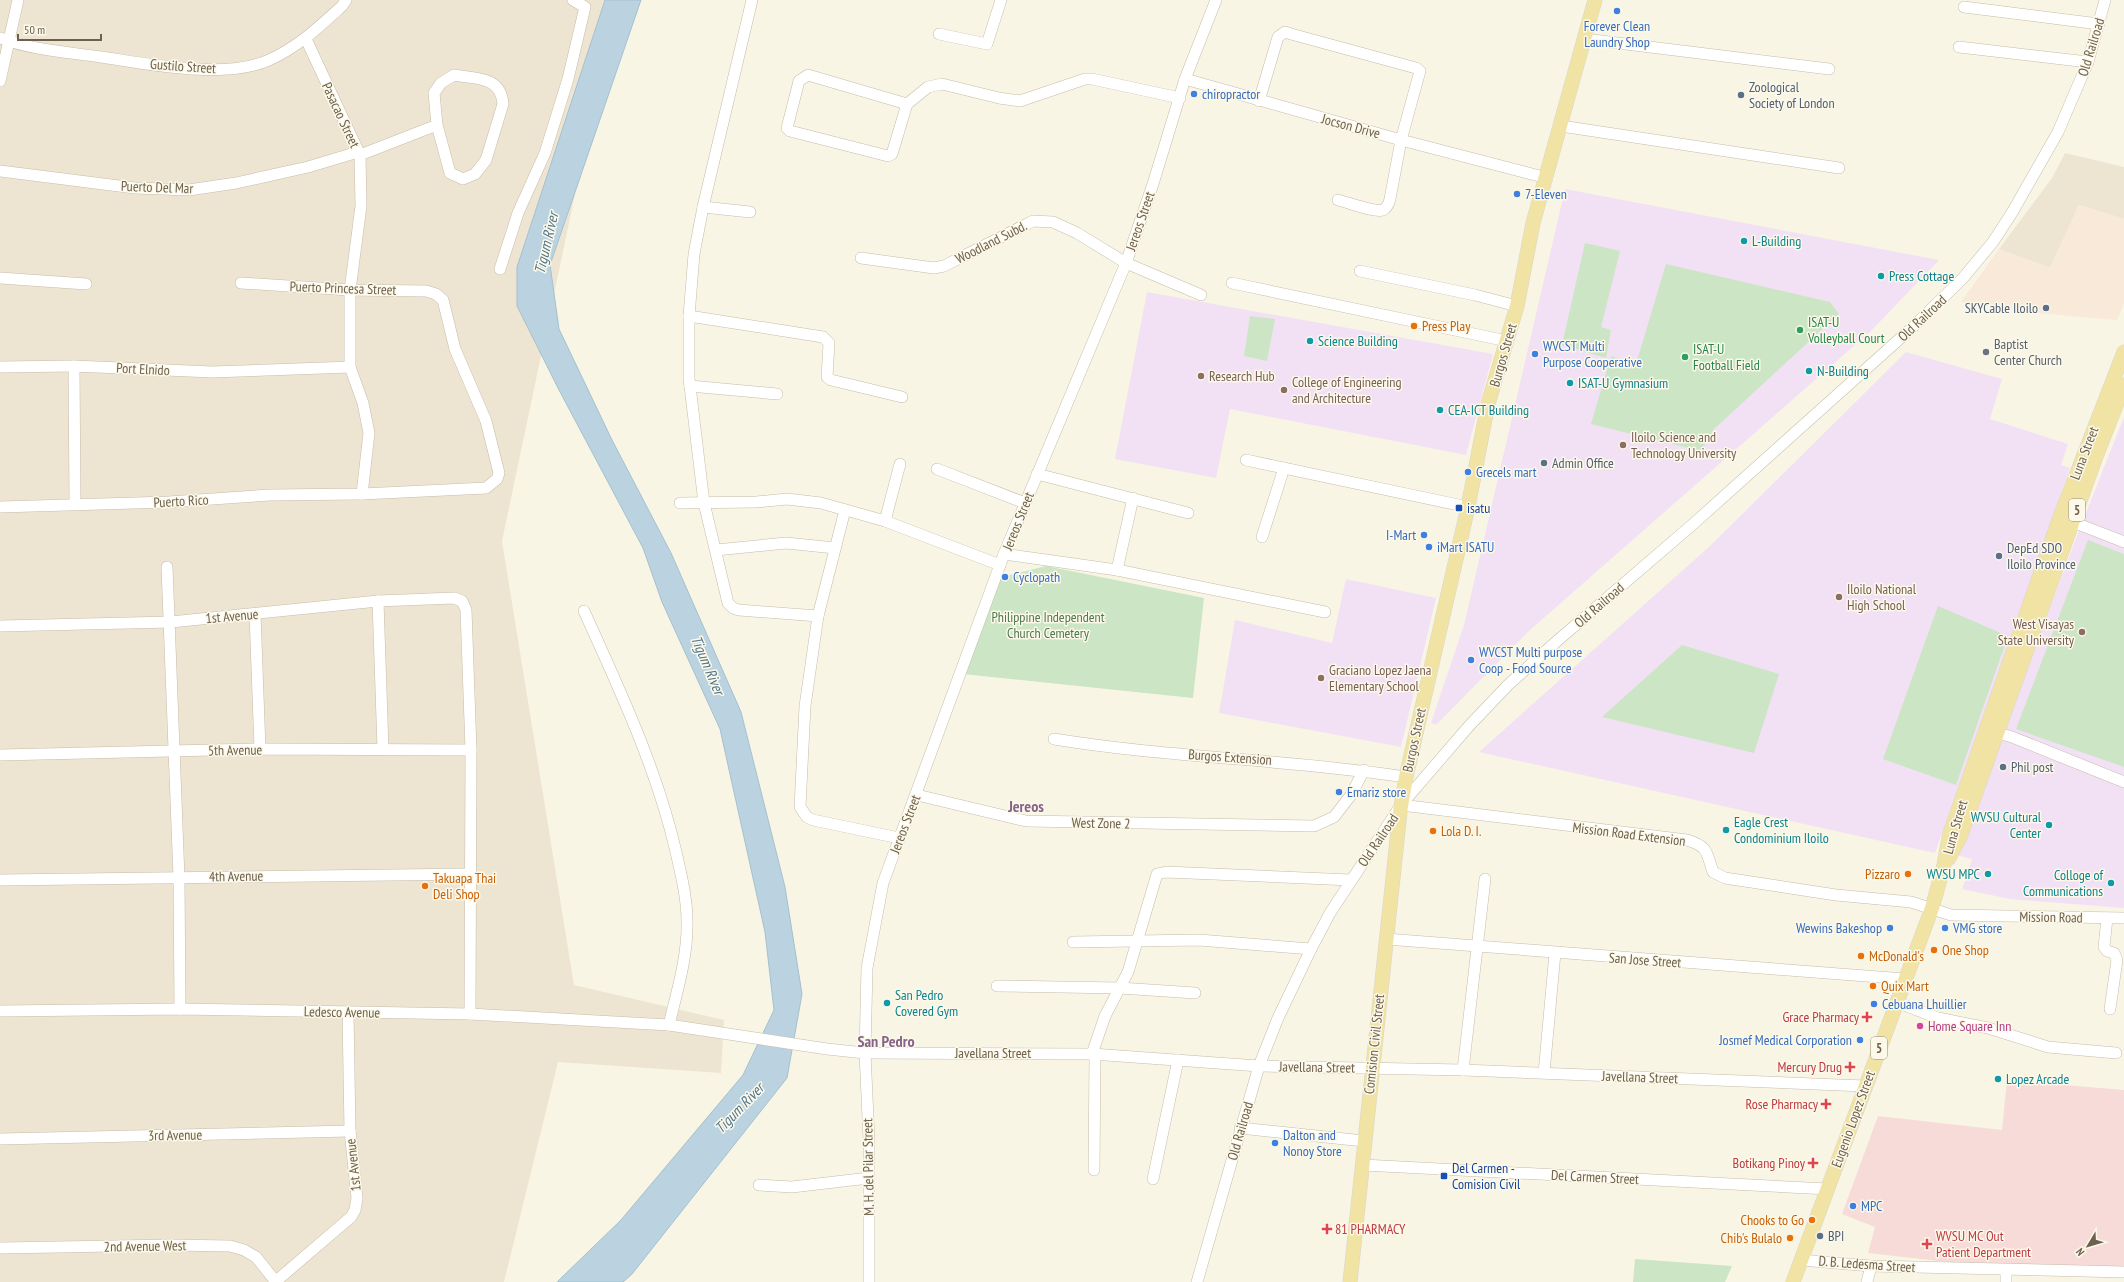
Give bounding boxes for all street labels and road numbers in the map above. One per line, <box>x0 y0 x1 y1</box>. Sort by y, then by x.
street label: Old Railroad <box>2074 16 2108 78</box>
street label: Gustilo Street <box>150 55 217 77</box>
street label: Pasacao Street <box>318 79 364 151</box>
street label: Jocson Drive <box>1319 109 1382 142</box>
street label: Puerto Del Mar <box>120 177 194 197</box>
street label: Jereos Street <box>1121 189 1159 254</box>
street label: Woodland Subd. <box>952 216 1030 268</box>
street label: Puerto Princesa Street <box>289 277 397 299</box>
street label: Old Railroad <box>1894 291 1950 345</box>
street label: Burgos Street <box>1485 321 1521 389</box>
street label: Port Elnido <box>116 359 170 379</box>
street label: Luna Street <box>2066 424 2102 482</box>
street label: Jereos Street <box>998 489 1038 554</box>
street label: Puerto Rico <box>153 491 209 511</box>
road number: 5 <box>2069 499 2085 521</box>
street label: Old Railroad <box>1570 578 1628 632</box>
street label: 1st Avenue <box>205 605 259 627</box>
street label: Burgos Street <box>1398 706 1430 774</box>
street label: 5th Avenue <box>208 741 263 759</box>
street label: Burgos Extension <box>1188 745 1272 769</box>
street label: Jereos Street <box>885 792 924 857</box>
street label: Luna Street <box>1939 798 1971 856</box>
street label: Old Railroad <box>1354 810 1402 870</box>
street label: West Zone 2 <box>1071 813 1131 833</box>
street label: Mission Road Extension <box>1571 818 1687 850</box>
street label: 4th Avenue <box>209 867 264 885</box>
street label: Mission Road <box>2019 907 2083 927</box>
street label: San Jose Street <box>1608 948 1682 972</box>
street label: Comision Civil Street <box>1360 993 1388 1095</box>
street label: Ledesco Avenue <box>304 1002 381 1022</box>
road number: 5 <box>1871 1037 1887 1059</box>
street label: Javellana Street <box>954 1044 1031 1062</box>
street label: Javellana Street <box>1278 1057 1355 1077</box>
street label: Javellana Street <box>1601 1067 1678 1087</box>
street label: Eugenio Lopez Street <box>1827 1068 1879 1170</box>
street label: Old Railroad <box>1223 1100 1257 1162</box>
street label: M. H. del Pilar Street <box>858 1118 878 1216</box>
street label: 3rd Avenue <box>148 1126 202 1144</box>
street label: 1st Avenue <box>341 1138 365 1192</box>
street label: Del Carmen Street <box>1551 1166 1640 1188</box>
street label: 2nd Avenue West <box>104 1236 187 1256</box>
street label: D. B. Ledesma Street <box>1818 1252 1916 1276</box>

